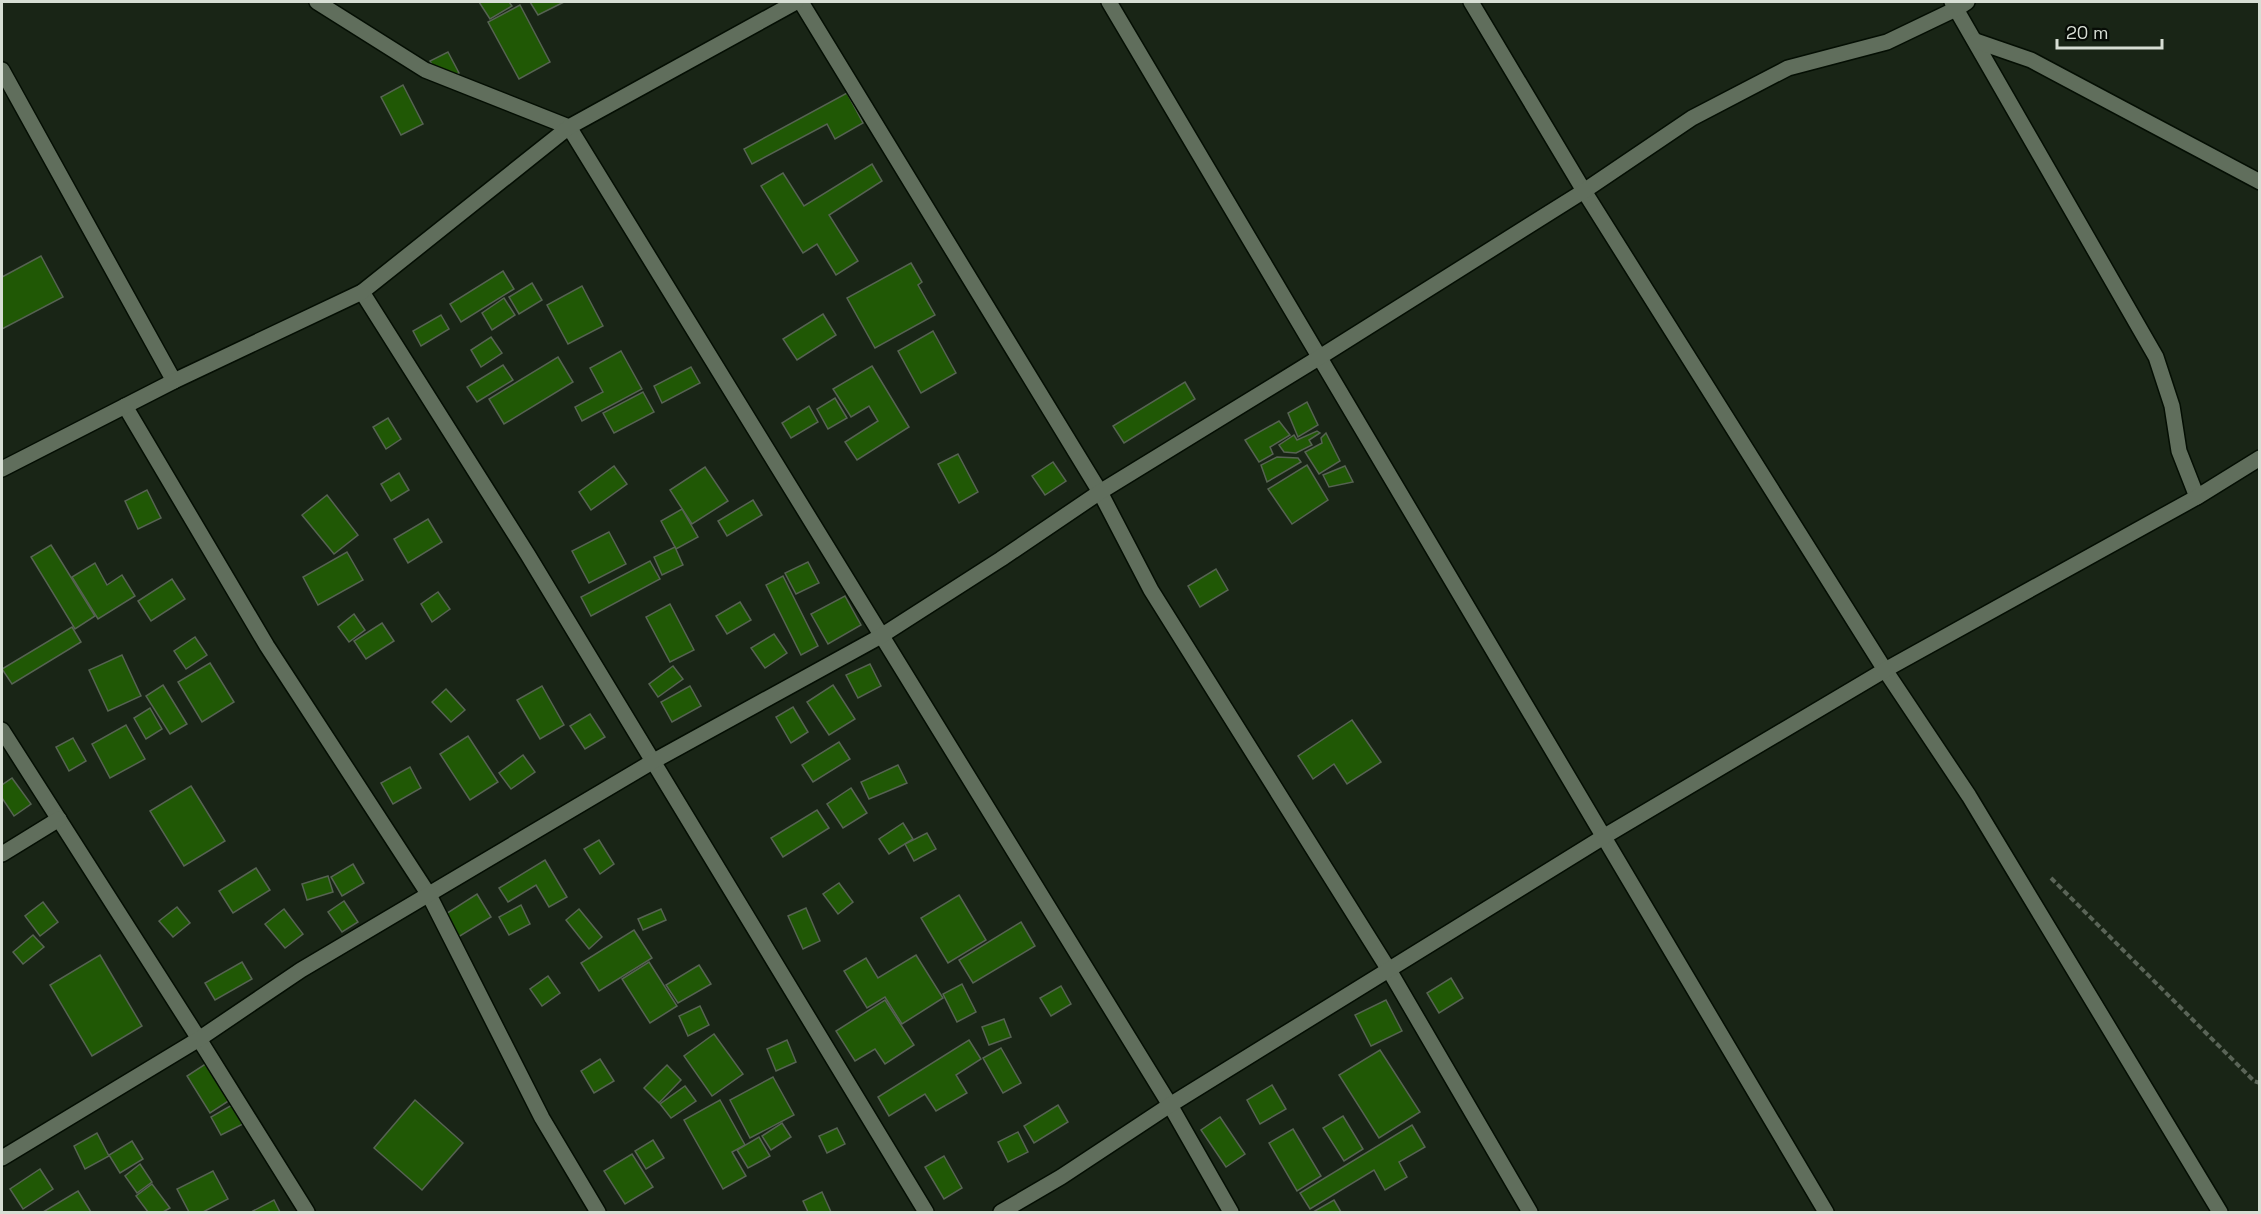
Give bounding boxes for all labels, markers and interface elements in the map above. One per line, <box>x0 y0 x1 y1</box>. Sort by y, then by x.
scale bar <box>2057 12 2162 50</box>
text: 20 m <box>2066 21 2109 44</box>

